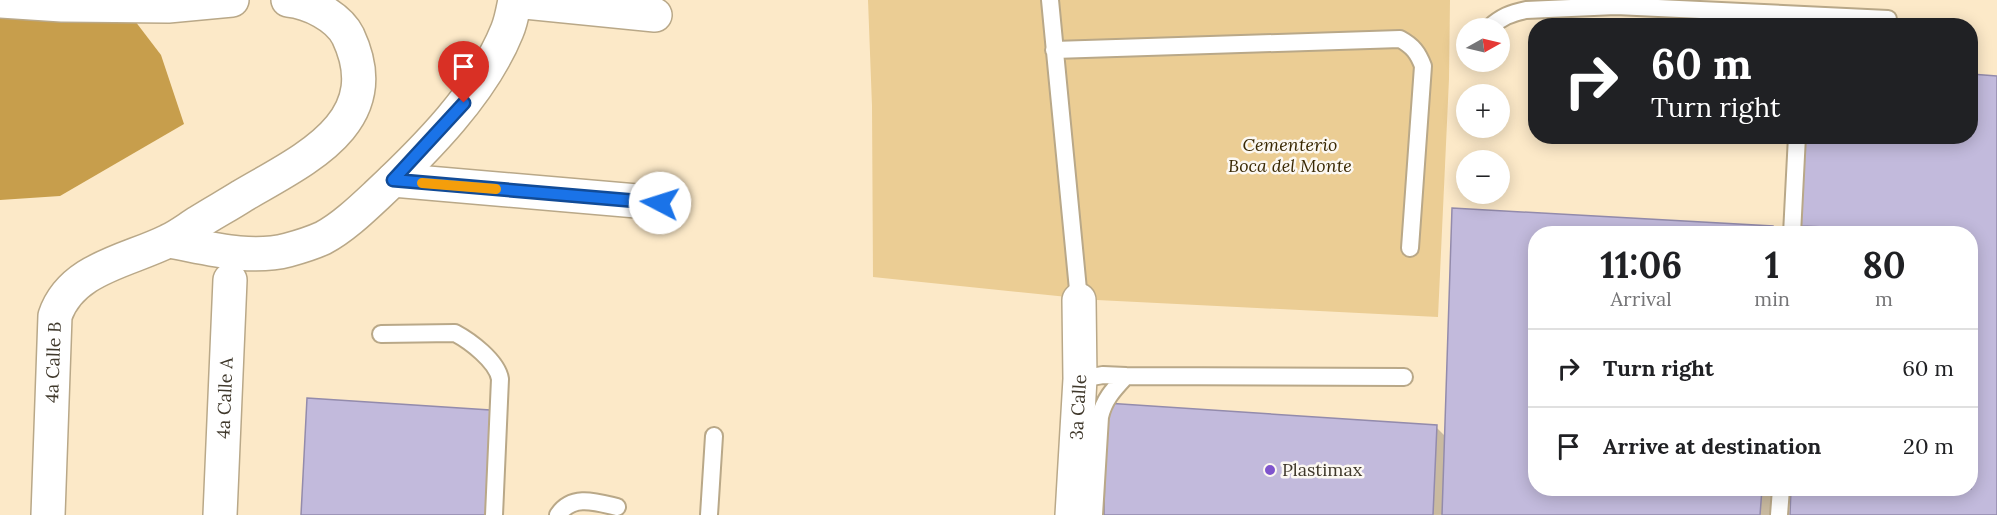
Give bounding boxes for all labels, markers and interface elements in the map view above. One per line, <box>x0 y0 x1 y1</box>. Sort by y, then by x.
north arrow <box>1456 18 1510 72</box>
map controls <box>1456 18 1510 204</box>
text: 60 m <box>1651 37 1752 91</box>
pin <box>438 41 489 103</box>
icon: right <box>1552 42 1630 120</box>
icon: arrive <box>447 50 480 83</box>
button: + <box>1456 84 1510 138</box>
text: Turn right <box>1651 90 1780 124</box>
park label: Cementerio Boca del Monte <box>1228 133 1352 177</box>
button: − <box>1456 150 1510 204</box>
position arrow <box>628 171 692 235</box>
text: 11:06 <box>1600 242 1682 288</box>
text: 1 <box>1765 242 1779 288</box>
text: 80 <box>1862 242 1906 288</box>
text: Arrival <box>1611 286 1672 311</box>
text: min <box>1754 286 1790 311</box>
text: m <box>1875 286 1893 311</box>
street label: 4a Calle B <box>40 321 66 403</box>
icon: right <box>1552 352 1585 385</box>
text: Turn right <box>1603 354 1714 382</box>
text: 60 m <box>1902 354 1954 382</box>
street label: 4a Calle A <box>211 356 238 439</box>
street label: 3a Calle <box>1064 374 1091 441</box>
icon: arrive <box>1552 430 1585 463</box>
text: Arrive at destination <box>1603 432 1821 460</box>
text: 20 m <box>1903 432 1954 460</box>
place label: Plastimax <box>1282 458 1363 481</box>
marker: Plastimax <box>1263 463 1277 477</box>

